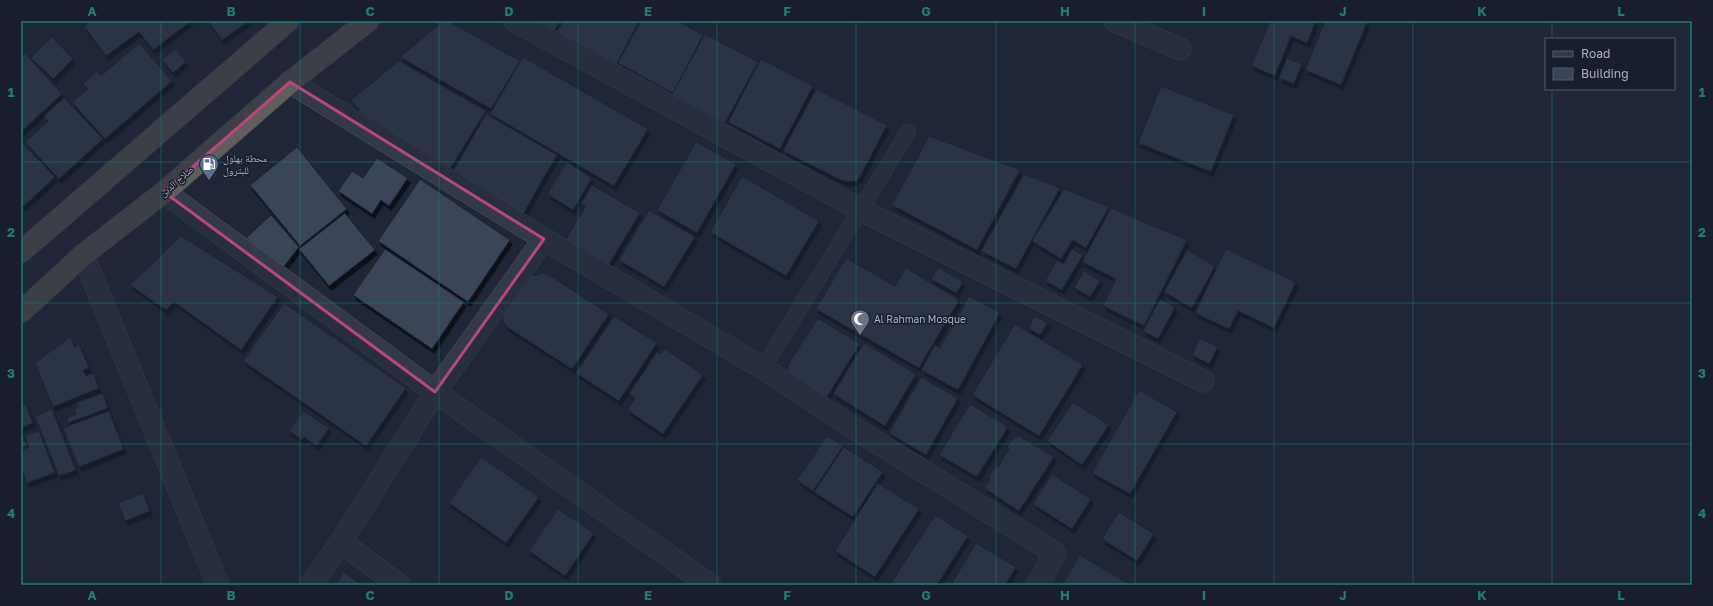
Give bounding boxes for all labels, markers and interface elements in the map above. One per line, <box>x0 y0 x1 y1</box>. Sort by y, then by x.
text: A <box>87 3 97 19</box>
text: B <box>226 3 236 19</box>
text: C <box>365 3 375 19</box>
text: D <box>504 3 514 19</box>
text: E <box>644 3 652 19</box>
text: F <box>783 3 791 19</box>
text: G <box>921 3 931 19</box>
text: H <box>1060 3 1070 19</box>
text: I <box>1202 3 1206 19</box>
text: J <box>1339 3 1347 19</box>
text: K <box>1477 3 1487 19</box>
text: L <box>1617 3 1625 19</box>
legend <box>1545 38 1675 90</box>
text: Road <box>1581 46 1610 61</box>
text: Building <box>1581 66 1629 81</box>
text: 1 <box>8 84 15 100</box>
text: 1 <box>1699 84 1706 100</box>
place label: محطة بهلول للبترول <box>223 152 268 177</box>
fuel station icon: محطة بهلول للبترول <box>198 153 220 181</box>
street label: صلاح الدين <box>156 163 196 200</box>
text: 2 <box>7 224 15 240</box>
text: 2 <box>1698 224 1706 240</box>
mosque icon: Al Rahman Mosque <box>849 308 871 336</box>
place label: Al Rahman Mosque <box>874 313 966 325</box>
text: 3 <box>7 365 15 381</box>
text: 3 <box>1698 365 1706 381</box>
text: 4 <box>7 505 15 521</box>
text: 4 <box>1698 505 1706 521</box>
text: A <box>87 587 97 603</box>
text: B <box>226 587 236 603</box>
text: C <box>365 587 375 603</box>
text: D <box>504 587 514 603</box>
text: E <box>644 587 652 603</box>
text: F <box>783 587 791 603</box>
text: G <box>921 587 931 603</box>
text: H <box>1060 587 1070 603</box>
text: I <box>1202 587 1206 603</box>
text: J <box>1339 587 1347 603</box>
text: K <box>1477 587 1487 603</box>
text: L <box>1617 587 1625 603</box>

